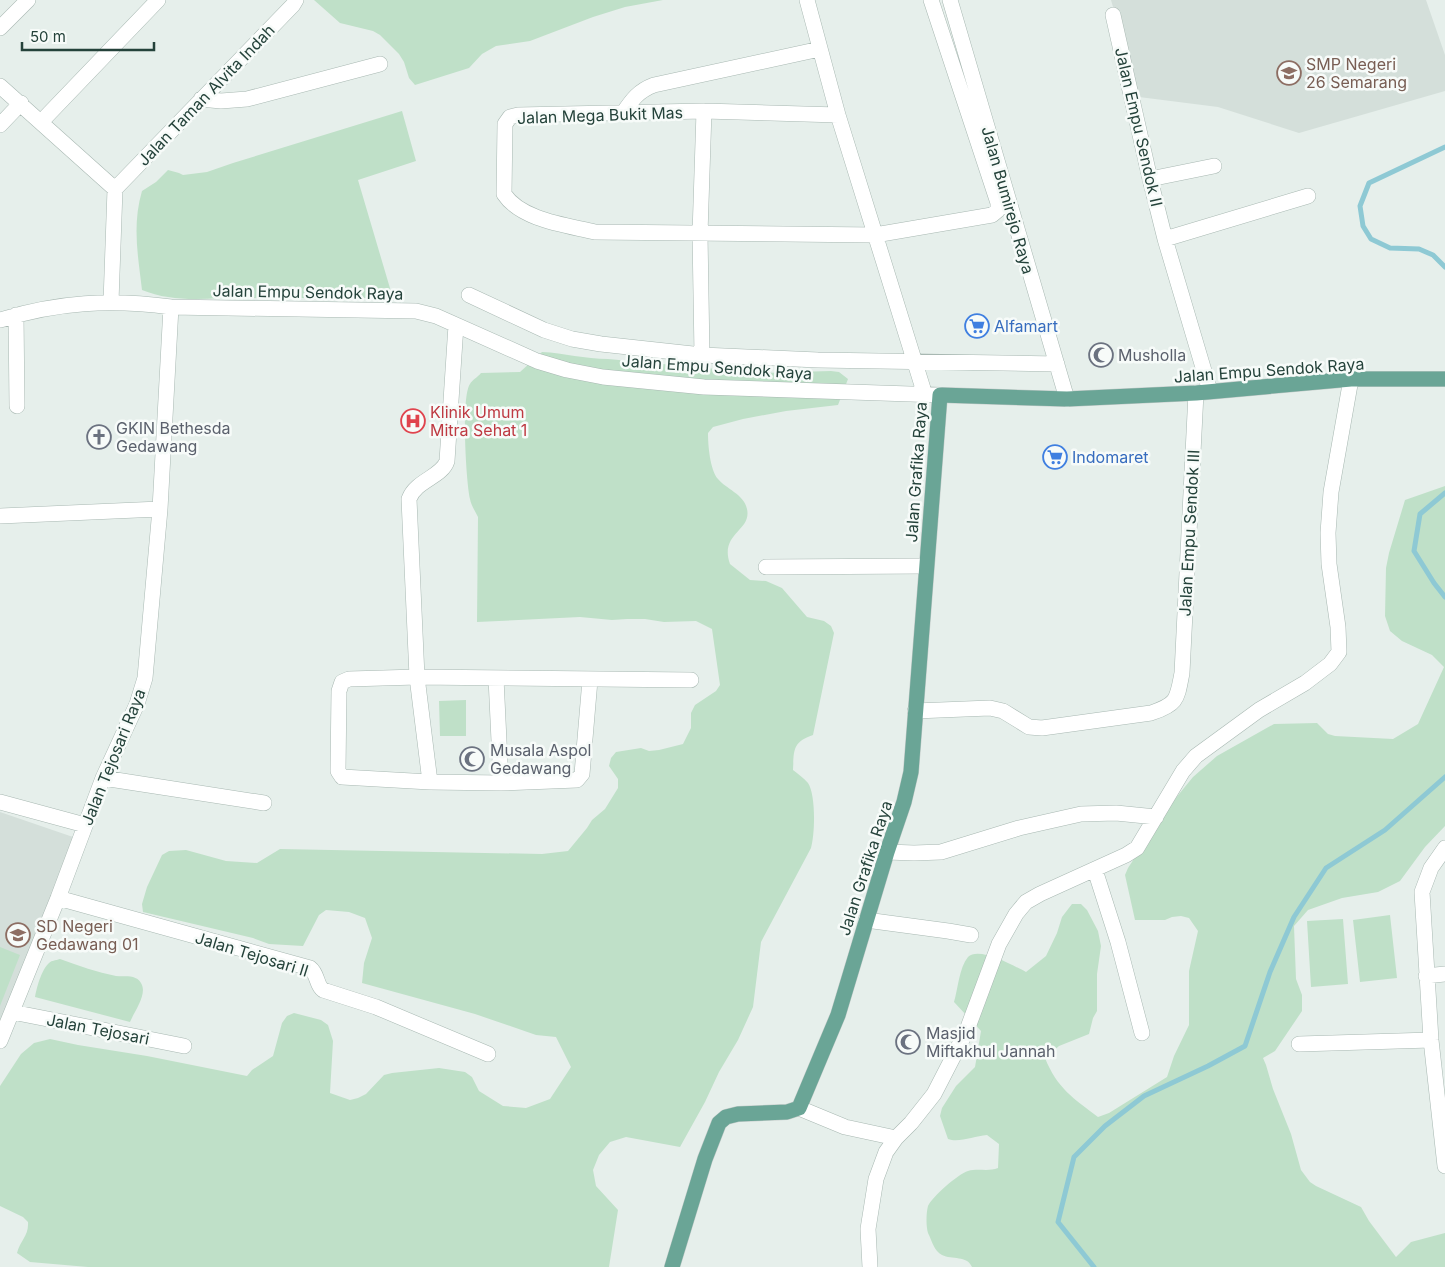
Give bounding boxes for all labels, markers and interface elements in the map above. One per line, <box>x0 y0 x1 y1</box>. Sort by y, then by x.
scale bar <box>22 20 155 52</box>
street label: Jalan Taman Alvita Indah <box>133 20 279 170</box>
text: 50 m <box>30 27 66 46</box>
street label: Jalan Empu Sendok II <box>1111 46 1167 208</box>
place label: SMP Negeri 26 Semarang <box>1306 54 1407 92</box>
school or university icon: SMP Negeri 26 Semarang <box>1276 60 1302 86</box>
street label: Jalan Mega Bukit Mas <box>517 102 683 128</box>
street label: Jalan Bumirejo Raya <box>977 124 1039 276</box>
street label: Jalan Empu Sendok Raya <box>212 280 404 304</box>
supermarket icon: Alfamart <box>964 313 990 339</box>
place label: Alfamart <box>994 316 1058 336</box>
mosque icon: Musholla <box>1088 342 1114 368</box>
place label: Musholla <box>1118 345 1186 365</box>
street label: Jalan Empu Sendok Raya <box>621 350 813 384</box>
street label: Jalan Empu Sendok Raya <box>1173 353 1365 387</box>
street label: Jalan Grafika Raya <box>901 401 931 543</box>
place label: Klinik Umum Mitra Sehat 1 <box>430 402 527 440</box>
hospital icon: Klinik Umum Mitra Sehat 1 <box>400 408 426 434</box>
place label: GKIN Bethesda Gedawang <box>116 418 231 456</box>
church icon: GKIN Bethesda Gedawang <box>86 424 112 450</box>
supermarket icon: Indomaret <box>1042 444 1068 470</box>
place label: Indomaret <box>1072 447 1148 467</box>
street label: Jalan Empu Sendok III <box>1175 449 1203 617</box>
street label: Jalan Tejosari Raya <box>76 686 150 828</box>
place label: Musala Aspol Gedawang <box>490 740 591 778</box>
mosque icon: Musala Aspol Gedawang <box>459 746 485 772</box>
street label: Jalan Grafika Raya <box>834 798 896 938</box>
place label: SD Negeri Gedawang 01 <box>36 916 139 954</box>
school or university icon: SD Negeri Gedawang 01 <box>5 922 31 948</box>
street label: Jalan Tejosari II <box>193 927 311 981</box>
street label: Jalan Tejosari <box>45 1009 151 1049</box>
place label: Masjid Miftakhul Jannah <box>926 1023 1056 1061</box>
mosque icon: Masjid Miftakhul Jannah <box>895 1029 921 1055</box>

